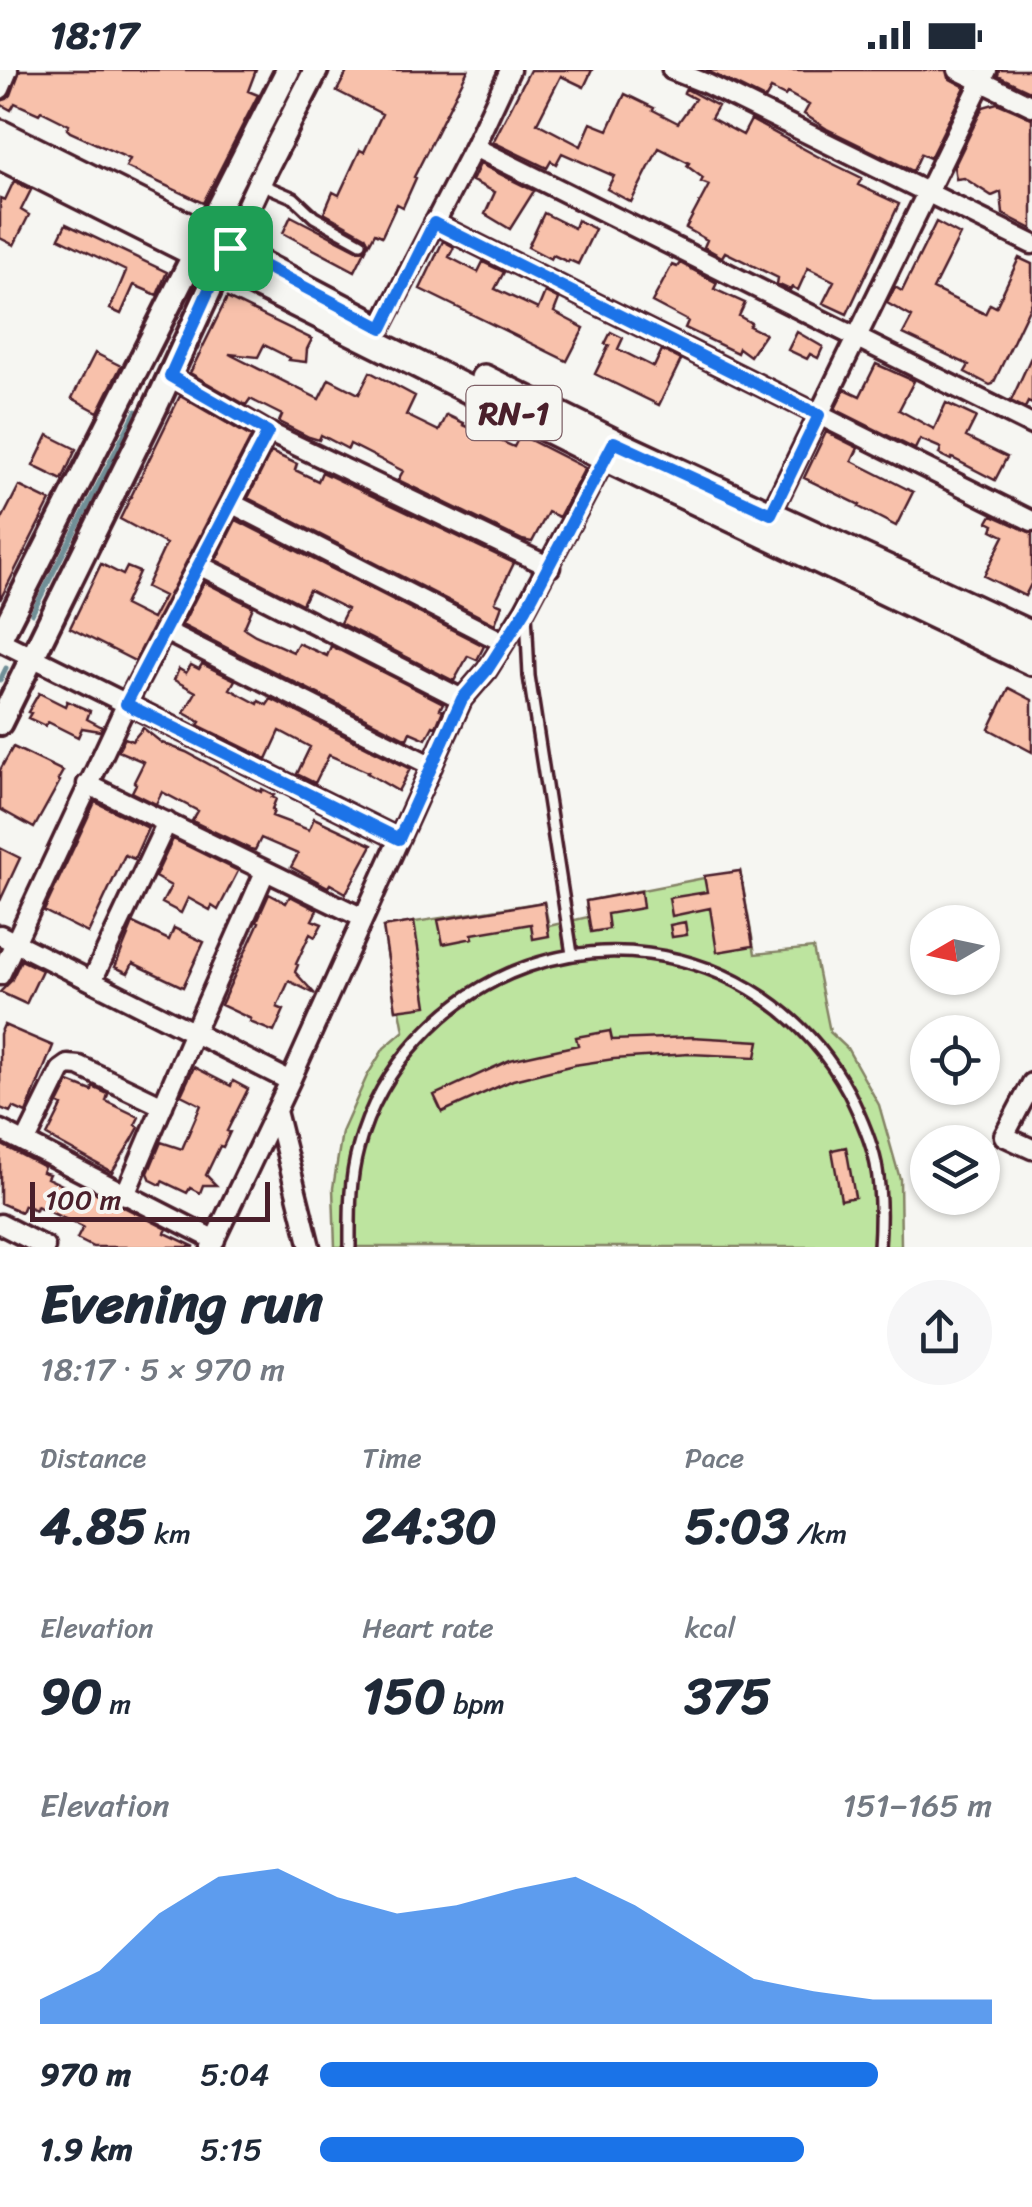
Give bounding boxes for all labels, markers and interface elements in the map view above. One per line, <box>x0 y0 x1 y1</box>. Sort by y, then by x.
text: 18:17 <box>50 2 139 69</box>
pin <box>188 206 273 291</box>
icon: arrive <box>203 221 258 276</box>
road number: RN-1 <box>466 386 562 440</box>
north arrow <box>910 905 1000 995</box>
map controls <box>910 905 1000 1215</box>
button: locate <box>910 1015 1000 1105</box>
button: layers <box>910 1125 1000 1215</box>
text: 100 m <box>45 1175 121 1224</box>
scale bar <box>30 1177 270 1222</box>
text: Evening run <box>40 1255 323 1352</box>
button: share <box>887 1280 992 1385</box>
text: 18:17 · 5 × 970 m <box>40 1341 285 1398</box>
text: Distance <box>40 1433 146 1482</box>
text: Time <box>362 1433 422 1482</box>
text: Pace <box>685 1433 744 1482</box>
text: 4.85 <box>40 1482 147 1571</box>
text: 24:30 <box>362 1482 497 1571</box>
text: 5:03 <box>685 1482 789 1571</box>
text: km <box>147 1509 191 1558</box>
text: /km <box>789 1509 847 1558</box>
text: Elevation <box>40 1603 153 1652</box>
text: Heart rate <box>362 1603 494 1652</box>
text: kcal <box>685 1603 736 1652</box>
text: 90 <box>40 1652 102 1741</box>
text: 150 <box>362 1652 446 1741</box>
text: 375 <box>685 1652 771 1741</box>
text: m <box>102 1679 131 1728</box>
text: bpm <box>446 1679 505 1728</box>
text: Elevation <box>40 1777 170 1834</box>
text: 151–165 m <box>842 1777 992 1834</box>
text: 970 m <box>40 2046 131 2103</box>
text: 5:04 <box>200 2046 269 2103</box>
text: 1.9 km <box>40 2121 133 2178</box>
text: 5:15 <box>200 2121 263 2178</box>

